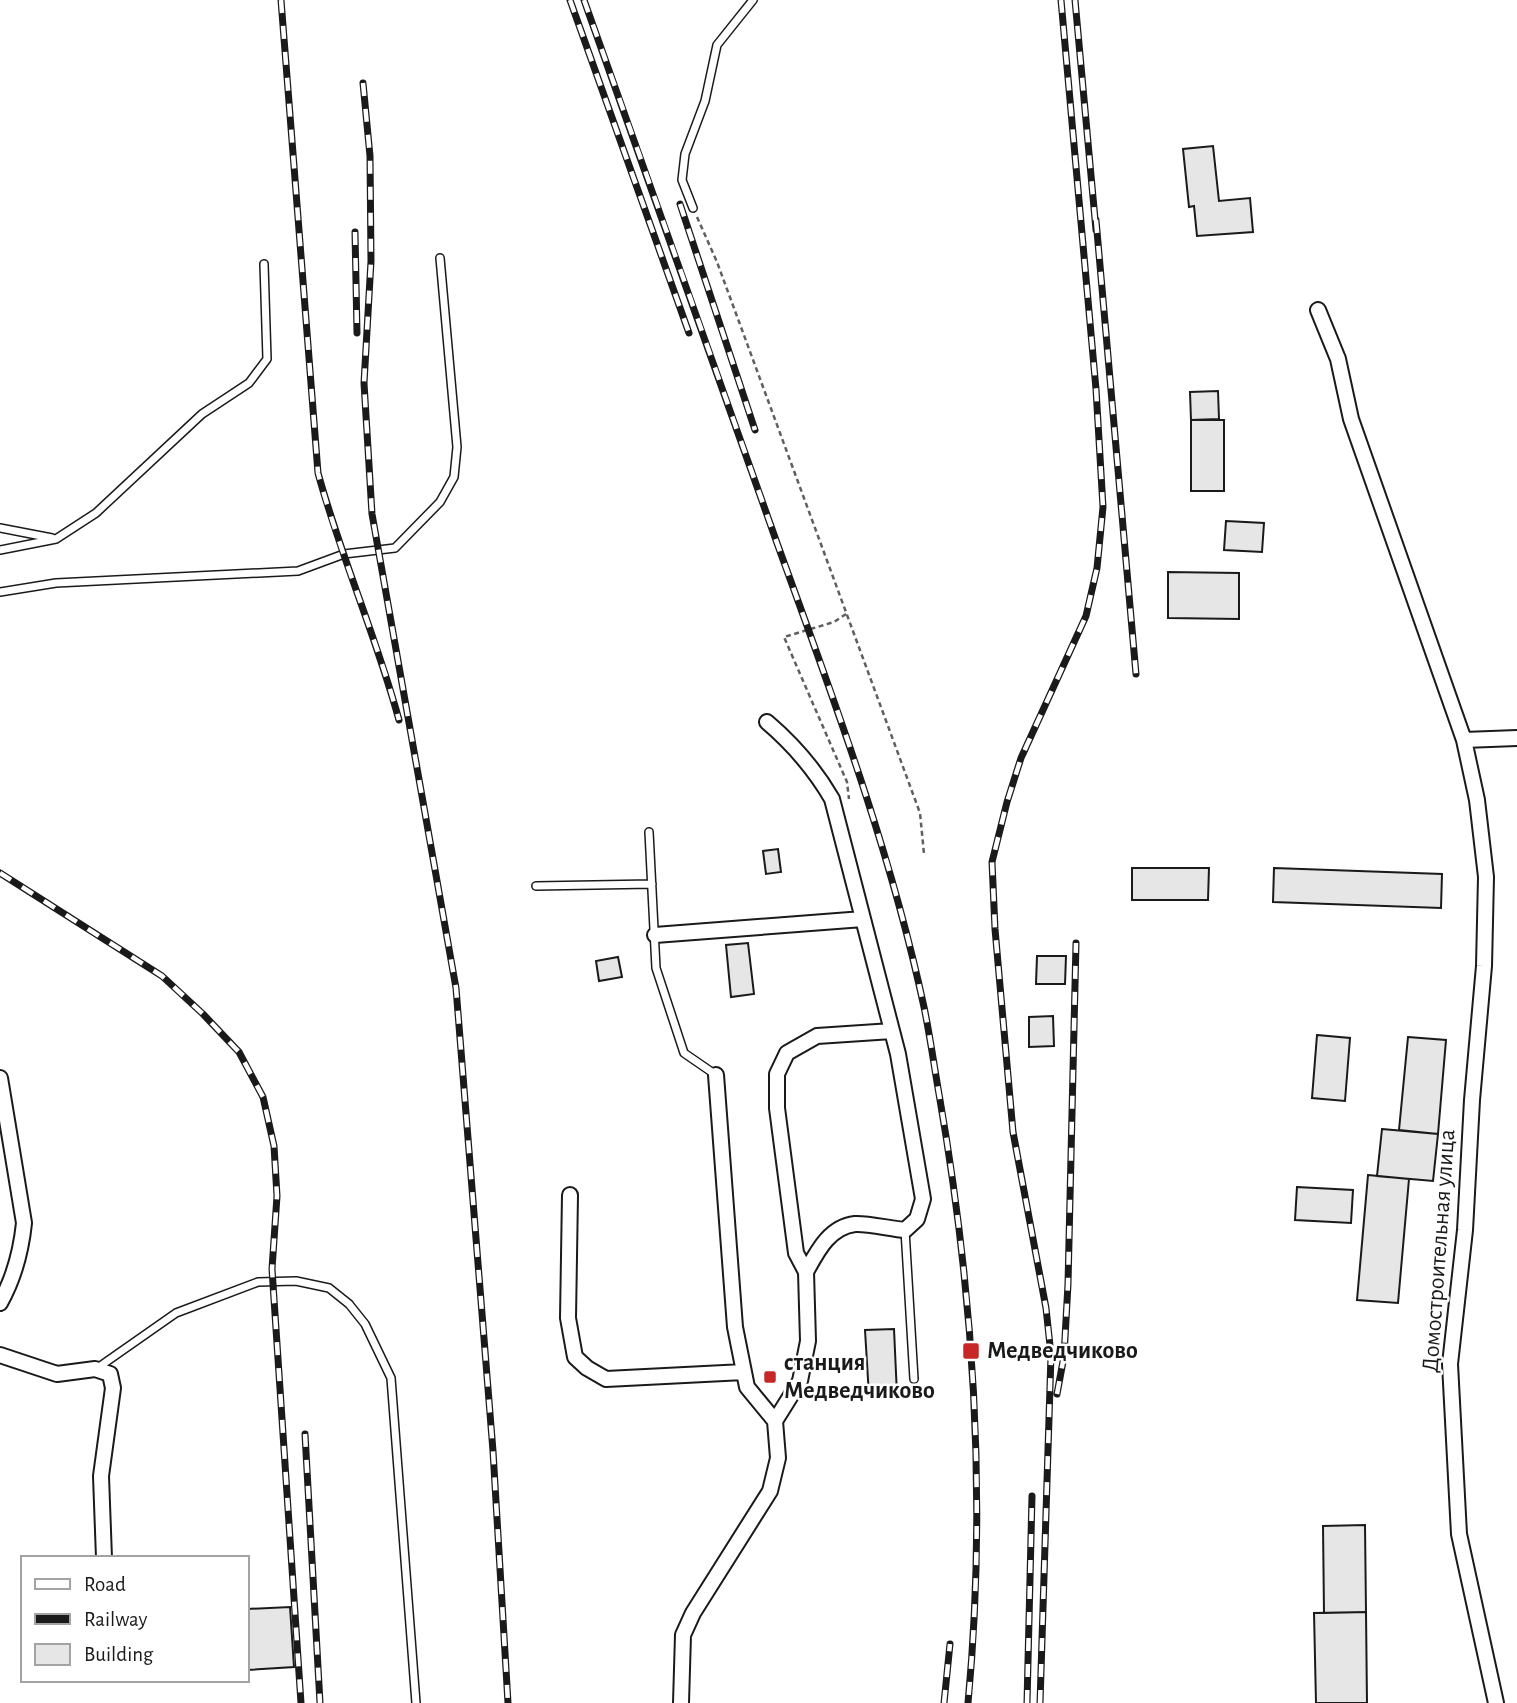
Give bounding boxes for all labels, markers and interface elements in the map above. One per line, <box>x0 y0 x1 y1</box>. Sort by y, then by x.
street label: Домостроительная улица <box>1419 1129 1459 1373</box>
place label: Медведчиково <box>987 1339 1138 1363</box>
marker: Медведчиково <box>961 1341 981 1361</box>
place label: станция Медведчиково <box>784 1351 935 1403</box>
marker: станция Медведчиково <box>762 1369 778 1385</box>
legend <box>21 1556 248 1682</box>
text: Road <box>84 1574 126 1595</box>
text: Railway <box>84 1609 147 1630</box>
text: Building <box>84 1644 154 1665</box>

